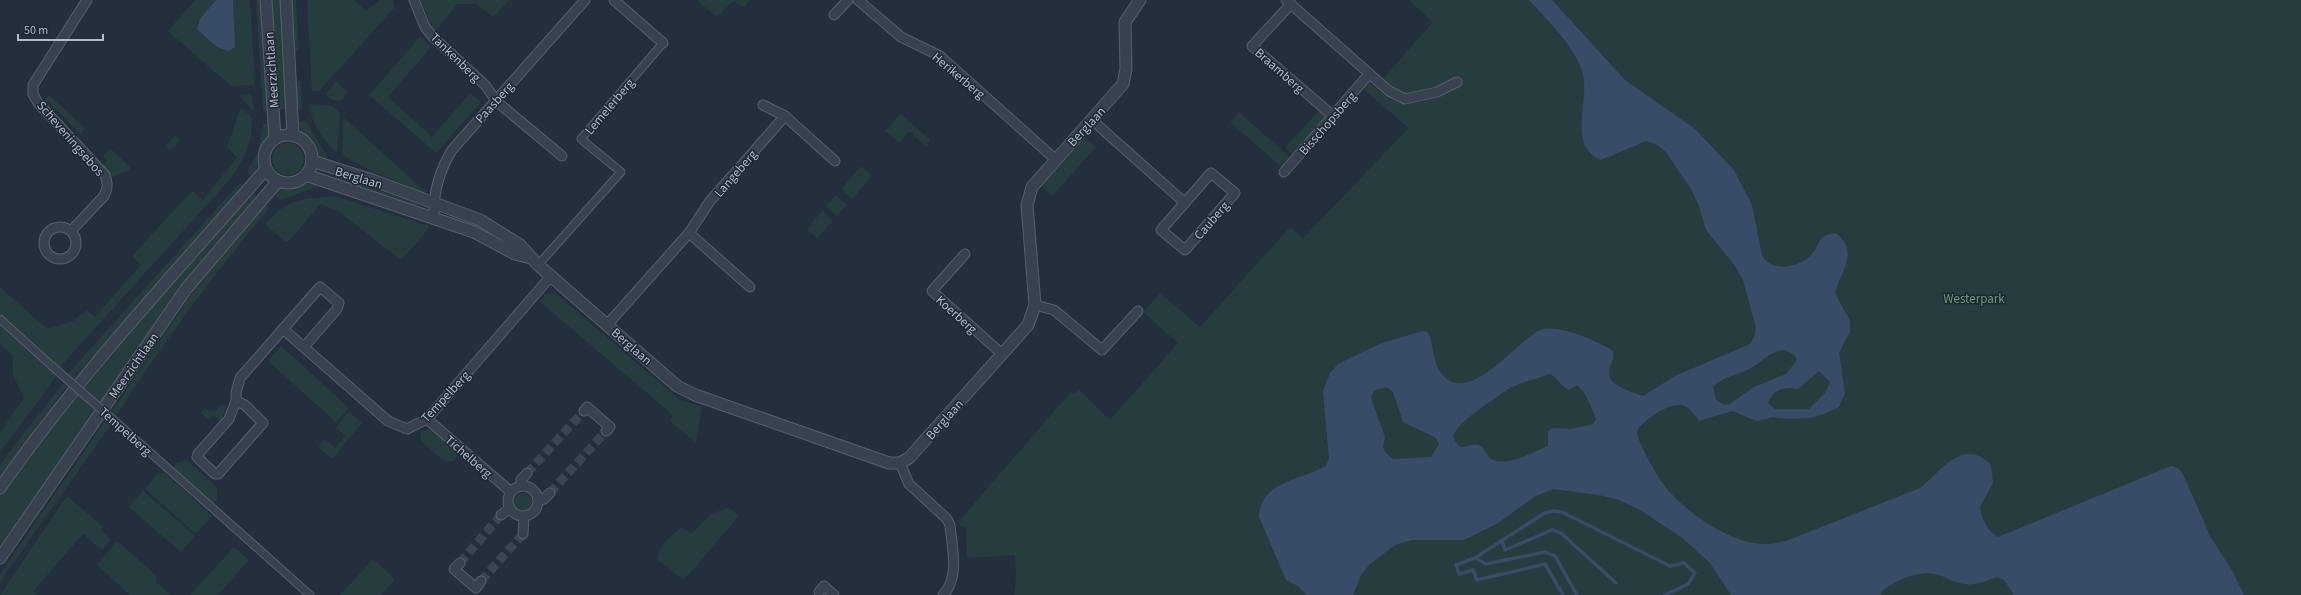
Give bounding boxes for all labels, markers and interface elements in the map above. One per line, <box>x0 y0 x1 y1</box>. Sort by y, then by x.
scale bar <box>18 16 103 42</box>
text: 50 m <box>24 22 48 39</box>
street label: Tankenberg <box>426 29 485 87</box>
street label: Meerzichtlaan <box>260 31 284 109</box>
street label: Braamberg <box>1251 44 1308 98</box>
street label: Herikerberg <box>928 48 989 104</box>
street label: Lemelerberg <box>581 74 639 139</box>
street label: Paasberg <box>471 78 518 127</box>
street label: Bisschopsberg <box>1295 88 1361 159</box>
street label: Scheveningsebos <box>32 97 108 181</box>
street label: Berglaan <box>1064 103 1110 151</box>
street label: Langeberg <box>710 146 762 201</box>
street label: Berglaan <box>333 162 385 194</box>
street label: Cauberg <box>1190 197 1234 244</box>
park label: Westerpark <box>1943 290 2005 308</box>
street label: Koerberg <box>932 291 981 338</box>
street label: Berglaan <box>607 324 656 369</box>
street label: Meerzichtlaan <box>105 329 163 402</box>
street label: Tempelberg <box>417 366 475 427</box>
street label: Berglaan <box>922 396 968 444</box>
street label: Tempelberg <box>95 403 156 460</box>
street label: Tichelberg <box>441 431 496 483</box>

